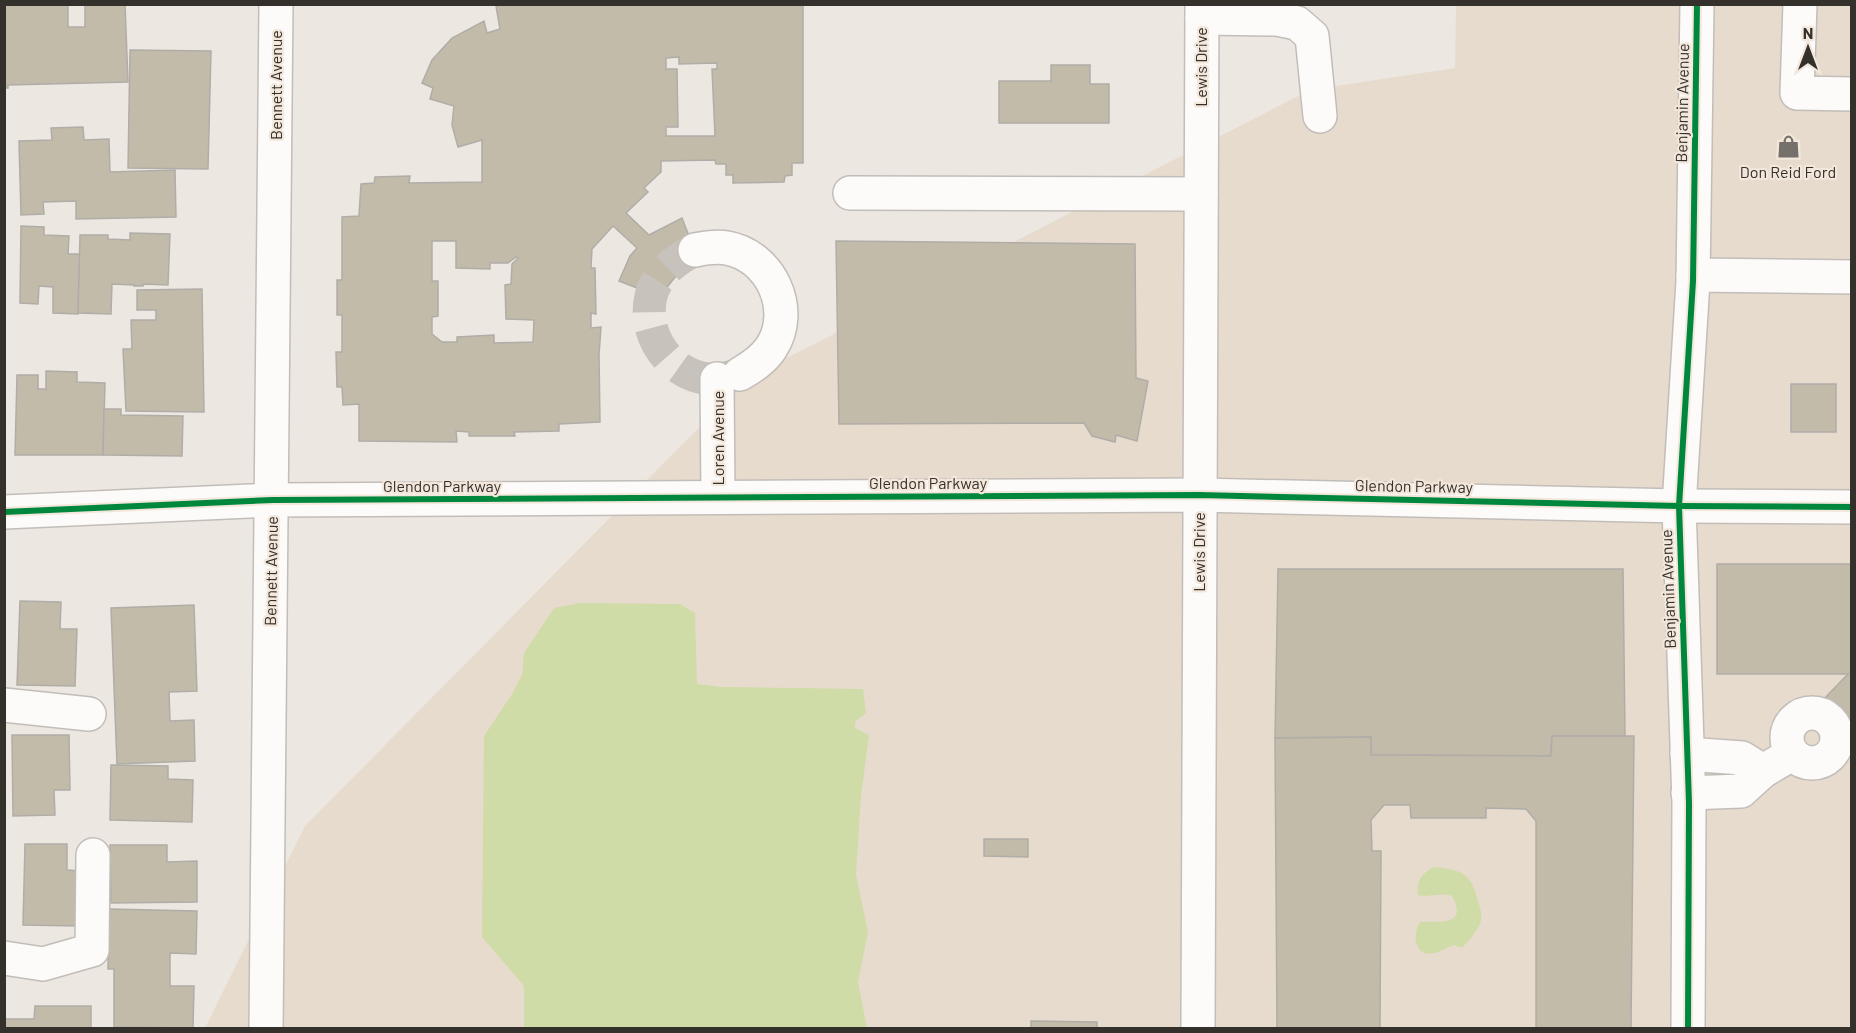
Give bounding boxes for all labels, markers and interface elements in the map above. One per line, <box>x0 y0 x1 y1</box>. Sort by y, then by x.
north arrow <box>1778 18 1838 78</box>
text: N <box>1803 23 1813 42</box>
street label: Lewis Drive <box>1191 27 1210 107</box>
street label: Bennett Avenue <box>266 30 285 140</box>
street label: Benjamin Avenue <box>1671 43 1692 163</box>
shop icon: Don Reid Ford <box>1775 134 1801 160</box>
place label: Don Reid Ford <box>1740 162 1836 181</box>
street label: Loren Avenue <box>708 391 727 485</box>
street label: Glendon Parkway <box>869 473 988 492</box>
street label: Glendon Parkway <box>1355 475 1474 496</box>
street label: Glendon Parkway <box>383 476 502 495</box>
street label: Lewis Drive <box>1189 512 1208 592</box>
street label: Bennett Avenue <box>260 516 281 626</box>
street label: Benjamin Avenue <box>1656 529 1679 649</box>

